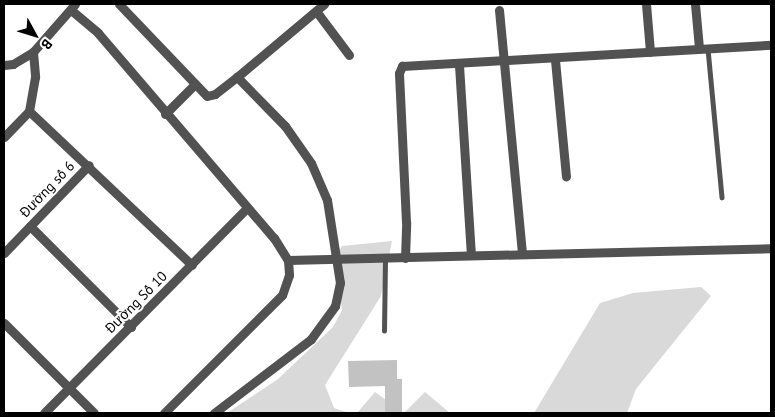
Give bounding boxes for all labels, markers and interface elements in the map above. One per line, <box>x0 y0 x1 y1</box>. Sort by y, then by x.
north arrow <box>10 10 60 60</box>
text: B <box>37 36 56 53</box>
street label: Đường số 6 <box>16 157 78 221</box>
street label: Đường Số 10 <box>102 268 170 336</box>

